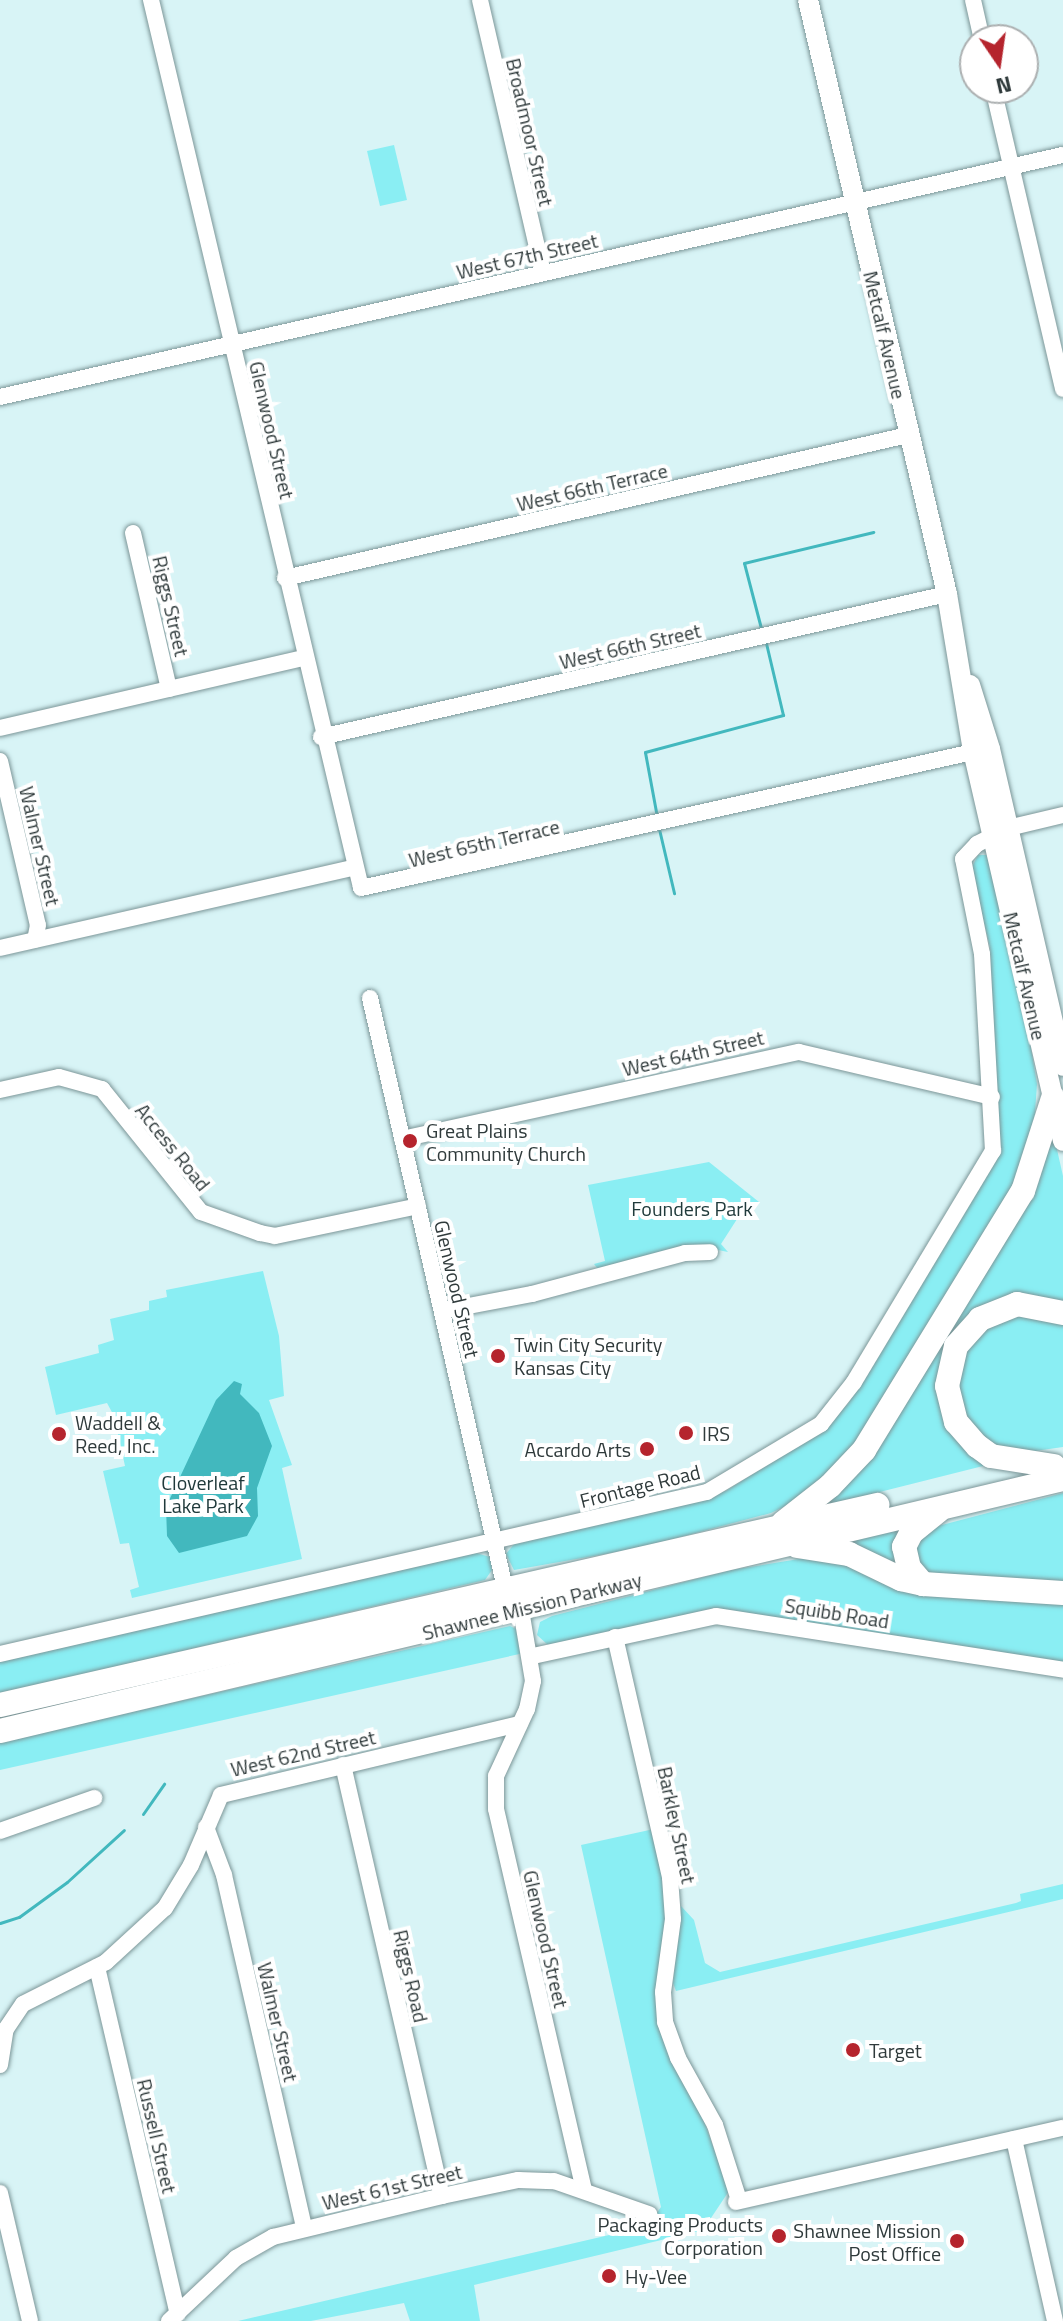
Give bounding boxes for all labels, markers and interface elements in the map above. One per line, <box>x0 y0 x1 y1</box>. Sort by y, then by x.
north arrow <box>959 24 1039 104</box>
street label: Broadmoor Street <box>501 56 559 208</box>
text: N <box>993 67 1015 104</box>
street label: West 67th Street <box>454 228 600 284</box>
street label: Metcalf Avenue <box>859 269 911 401</box>
street label: Glenwood Street <box>245 359 299 501</box>
street label: West 66th Terrace <box>514 458 670 516</box>
street label: Riggs Street <box>148 553 194 659</box>
street label: West 66th Street <box>557 618 703 674</box>
street label: Walmer Street <box>15 784 65 908</box>
street label: West 65th Terrace <box>406 814 562 872</box>
street label: Metcalf Avenue <box>999 910 1051 1042</box>
street label: West 64th Street <box>620 1025 766 1081</box>
street label: Access Road <box>131 1098 215 1196</box>
place label: Great Plains Community Church <box>426 1118 586 1165</box>
marker: Great Plains Community Church <box>401 1132 419 1150</box>
park label: Founders Park <box>631 1196 753 1220</box>
street label: Glenwood Street <box>430 1218 484 1360</box>
place label: Twin City Security Kansas City <box>514 1332 662 1379</box>
marker: Twin City Security Kansas City <box>489 1347 507 1365</box>
place label: Waddell & Reed, Inc. <box>75 1410 161 1457</box>
place label: IRS <box>702 1421 730 1445</box>
marker: IRS <box>677 1424 695 1442</box>
marker: Waddell & Reed, Inc. <box>50 1425 68 1443</box>
place label: Accardo Arts <box>525 1437 631 1461</box>
marker: Accardo Arts <box>638 1440 656 1458</box>
street label: Frontage Road <box>577 1459 703 1513</box>
park label: Cloverleaf Lake Park <box>161 1471 245 1518</box>
street label: Shawnee Mission Parkway <box>420 1567 644 1645</box>
street label: Squibb Road <box>783 1593 891 1633</box>
street label: West 62nd Street <box>228 1725 378 1781</box>
street label: Barkley Street <box>653 1764 701 1886</box>
street label: Glenwood Street <box>519 1868 573 2010</box>
street label: Riggs Road <box>389 1927 433 2025</box>
street label: Walmer Street <box>253 1960 303 2084</box>
place label: Target <box>869 2038 922 2062</box>
marker: Target <box>844 2041 862 2059</box>
street label: Russell Street <box>132 2076 182 2196</box>
street label: West 61st Street <box>320 2159 464 2215</box>
place label: Packaging Products Corporation <box>598 2212 763 2259</box>
place label: Shawnee Mission Post Office <box>793 2218 941 2265</box>
marker: Packaging Products Corporation <box>770 2227 788 2245</box>
marker: Shawnee Mission Post Office <box>948 2232 966 2250</box>
place label: Hy-Vee <box>625 2264 687 2288</box>
marker: Hy-Vee <box>600 2267 618 2285</box>

